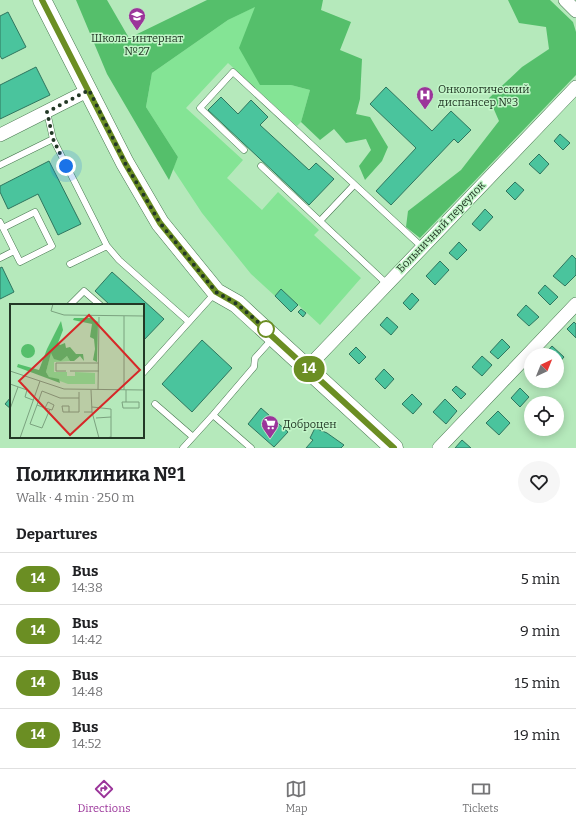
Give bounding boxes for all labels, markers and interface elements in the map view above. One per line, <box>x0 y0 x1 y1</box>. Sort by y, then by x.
school or university icon: Школа-интернат №27 <box>127 6 147 31</box>
place label: Школа-интернат №27 <box>91 32 183 58</box>
place label: Онкологический диспансер №3 <box>438 83 530 109</box>
hospital icon: Онкологический диспансер №3 <box>415 85 435 110</box>
your location <box>56 156 76 176</box>
street label: Больничный переулок <box>394 178 488 275</box>
inset map <box>10 304 144 438</box>
unlabelled marker <box>257 320 275 338</box>
north arrow <box>524 348 564 388</box>
map controls <box>524 348 564 436</box>
line badge: 14 <box>291 356 327 382</box>
text: 14 <box>302 360 316 377</box>
button: locate <box>524 396 564 436</box>
supermarket icon: Доброцен <box>260 414 280 439</box>
place label: Доброцен <box>283 418 336 431</box>
button: heart <box>518 461 560 503</box>
text: Поликлиника №1 <box>16 463 185 486</box>
text: Walk · 4 min · 250 m <box>16 490 134 505</box>
text: Departures <box>16 525 97 543</box>
text: Bus <box>72 562 98 580</box>
text: 14 <box>31 570 45 587</box>
text: 5 min <box>521 570 560 588</box>
text: 14:38 <box>72 580 103 595</box>
text: Bus <box>72 614 98 632</box>
text: 14 <box>31 622 45 639</box>
text: 9 min <box>520 622 560 640</box>
text: 14:42 <box>72 632 102 647</box>
text: Bus <box>72 666 98 684</box>
text: 14 <box>31 674 45 691</box>
text: 15 min <box>515 674 560 692</box>
text: 14:48 <box>72 684 103 699</box>
text: Bus <box>72 718 98 736</box>
text: 14 <box>31 726 45 743</box>
text: 19 min <box>514 726 560 744</box>
text: 14:52 <box>72 736 101 751</box>
tab: Directions <box>77 778 130 815</box>
tab: Map <box>285 778 308 815</box>
tab: Tickets <box>463 778 498 815</box>

